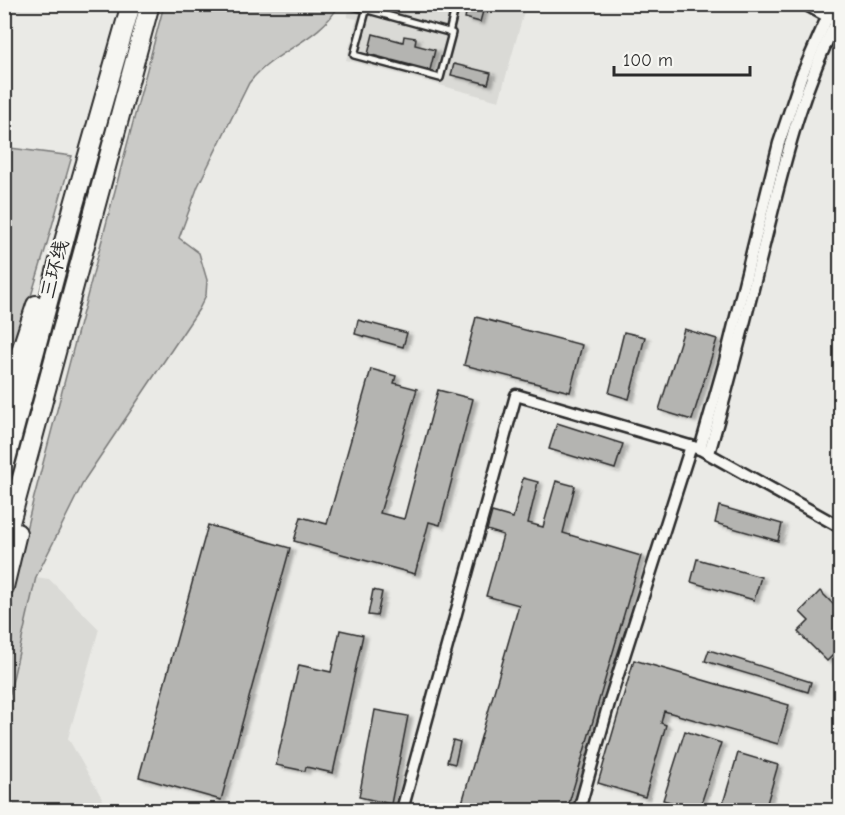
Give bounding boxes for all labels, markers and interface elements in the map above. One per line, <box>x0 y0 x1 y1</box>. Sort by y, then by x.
scale bar <box>614 39 750 77</box>
text: 100 m <box>623 50 673 71</box>
street label: 三环线 <box>36 237 73 301</box>

